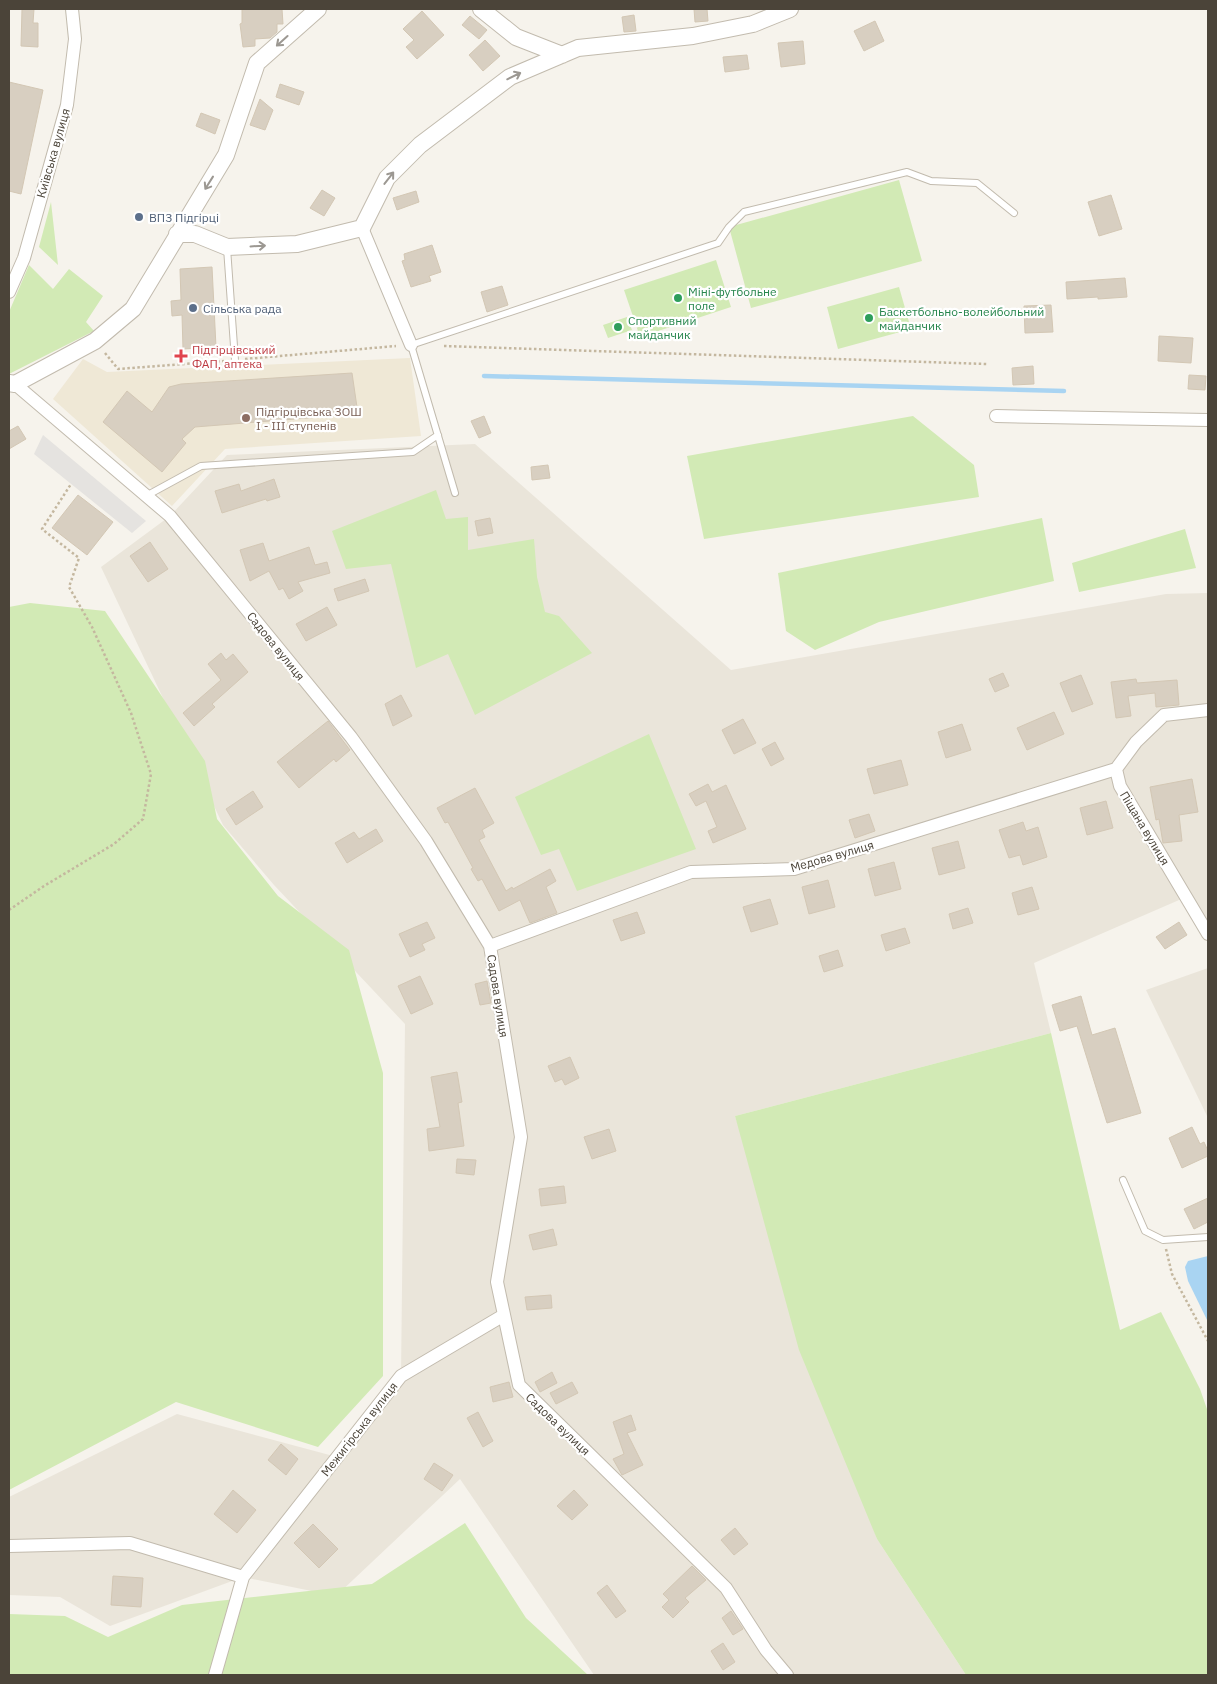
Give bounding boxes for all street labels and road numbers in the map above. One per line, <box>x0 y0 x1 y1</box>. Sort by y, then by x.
street label: Київська вулиця <box>33 107 73 199</box>
street label: Садова вулиця <box>244 609 308 683</box>
street label: Піщана вулиця <box>1117 788 1173 868</box>
street label: Медова вулиця <box>789 837 875 875</box>
street label: Садова вулиця <box>484 953 512 1039</box>
street label: Межигірська вулиця <box>318 1379 400 1479</box>
street label: Садова вулиця <box>523 1390 593 1458</box>

